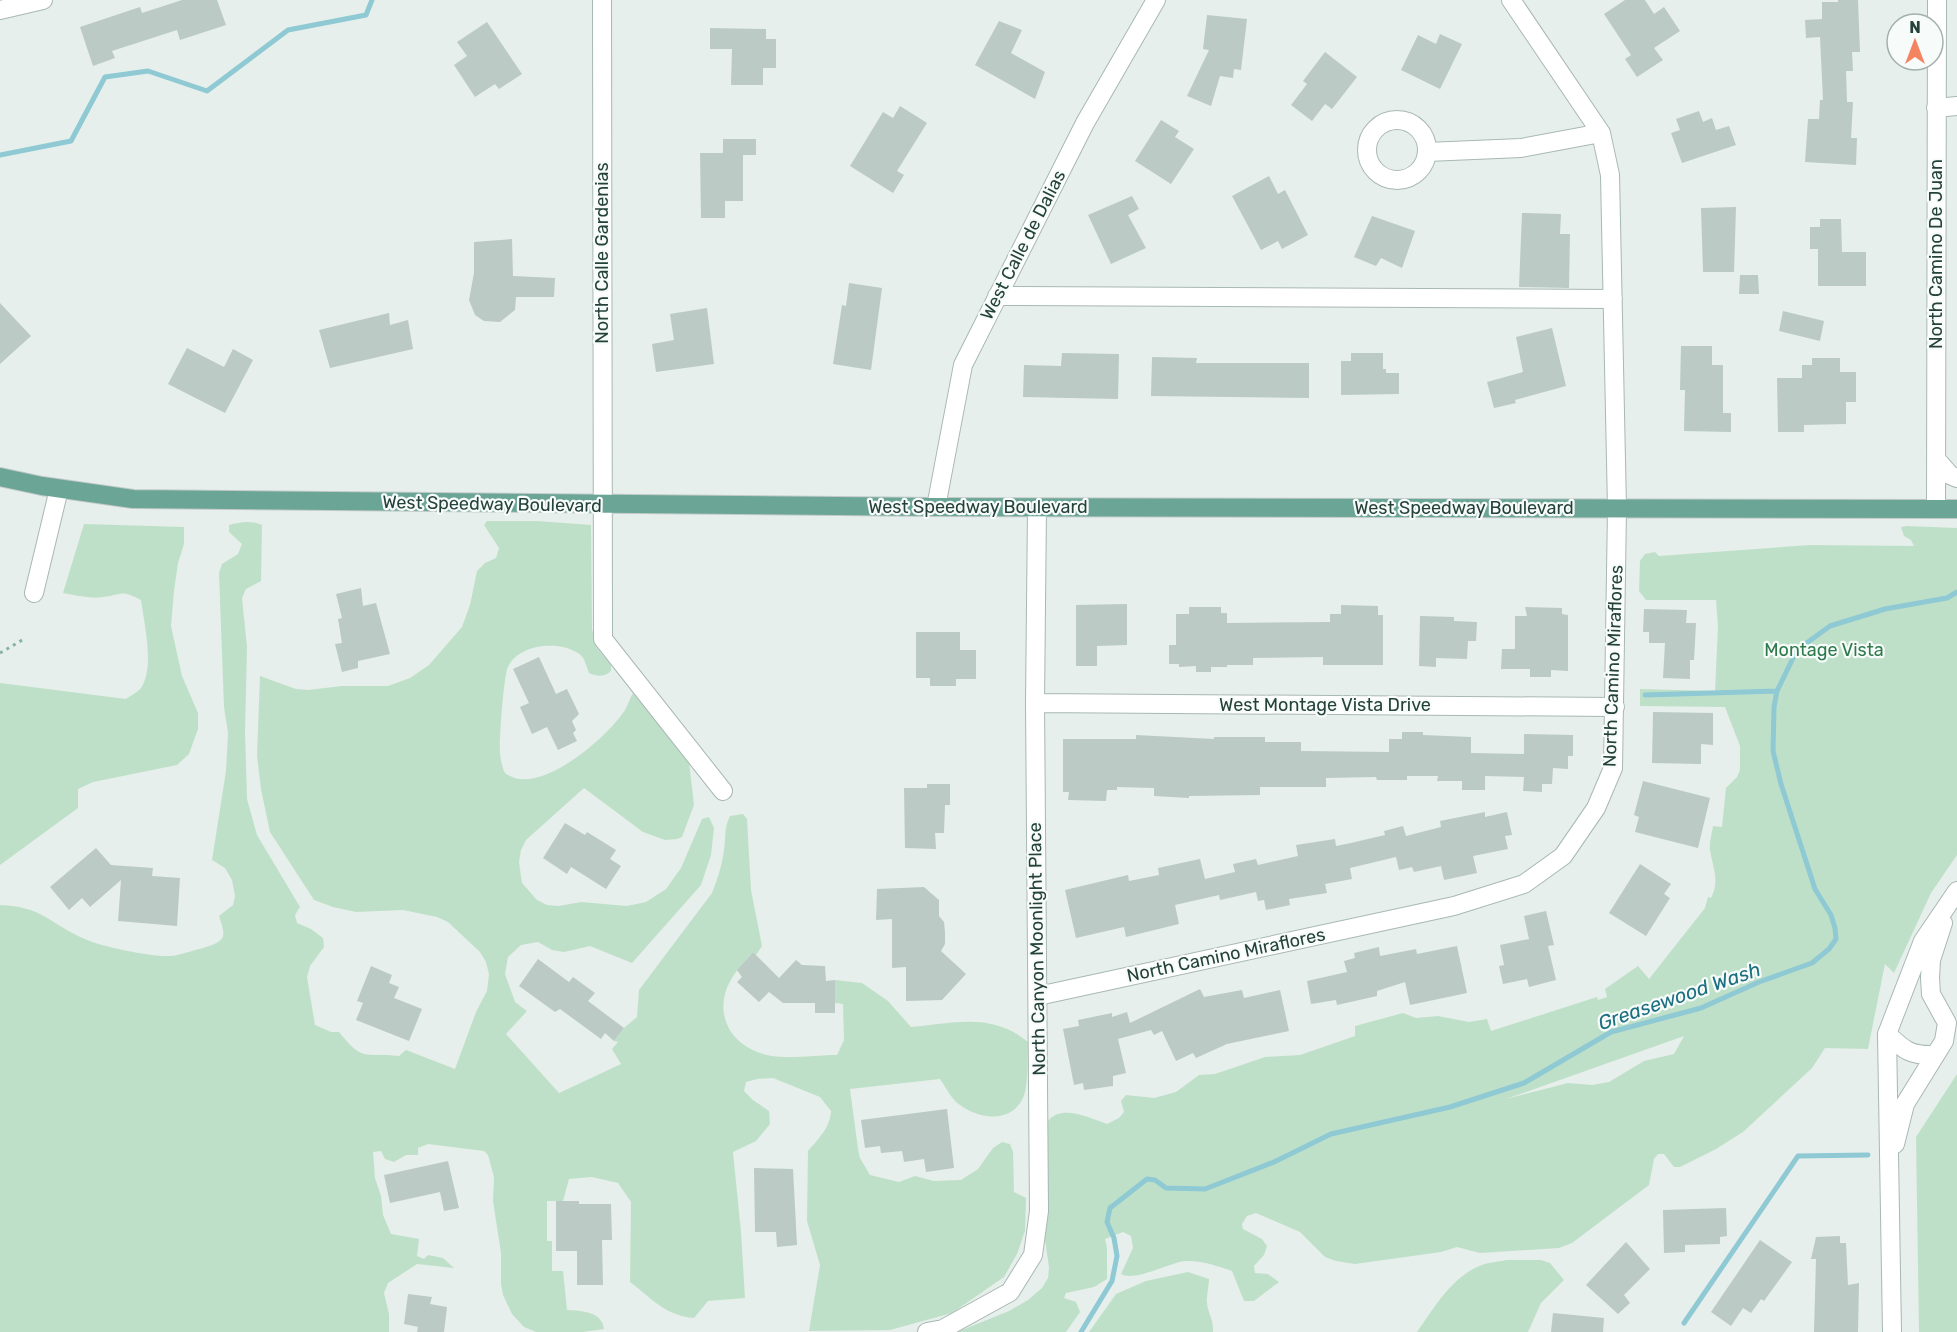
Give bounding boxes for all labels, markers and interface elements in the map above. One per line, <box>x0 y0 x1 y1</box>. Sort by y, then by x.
north arrow <box>1885 12 1945 72</box>
text: N <box>1909 18 1921 37</box>
street label: North Camino De Juan <box>1925 159 1947 349</box>
street label: North Calle Gardenias <box>591 162 613 344</box>
street label: West Calle de Dalias <box>976 166 1070 324</box>
street label: West Speedway Boulevard <box>382 491 602 517</box>
street label: West Speedway Boulevard <box>868 496 1088 518</box>
street label: West Speedway Boulevard <box>1354 497 1574 519</box>
street label: North Camino Miraflores <box>1598 565 1628 767</box>
park label: Montage Vista <box>1764 639 1884 661</box>
street label: West Montage Vista Drive <box>1219 694 1431 716</box>
street label: North Canyon Moonlight Place <box>1024 822 1050 1076</box>
street label: North Camino Miraflores <box>1125 923 1327 987</box>
water label: Greasewood Wash <box>1594 957 1764 1035</box>

